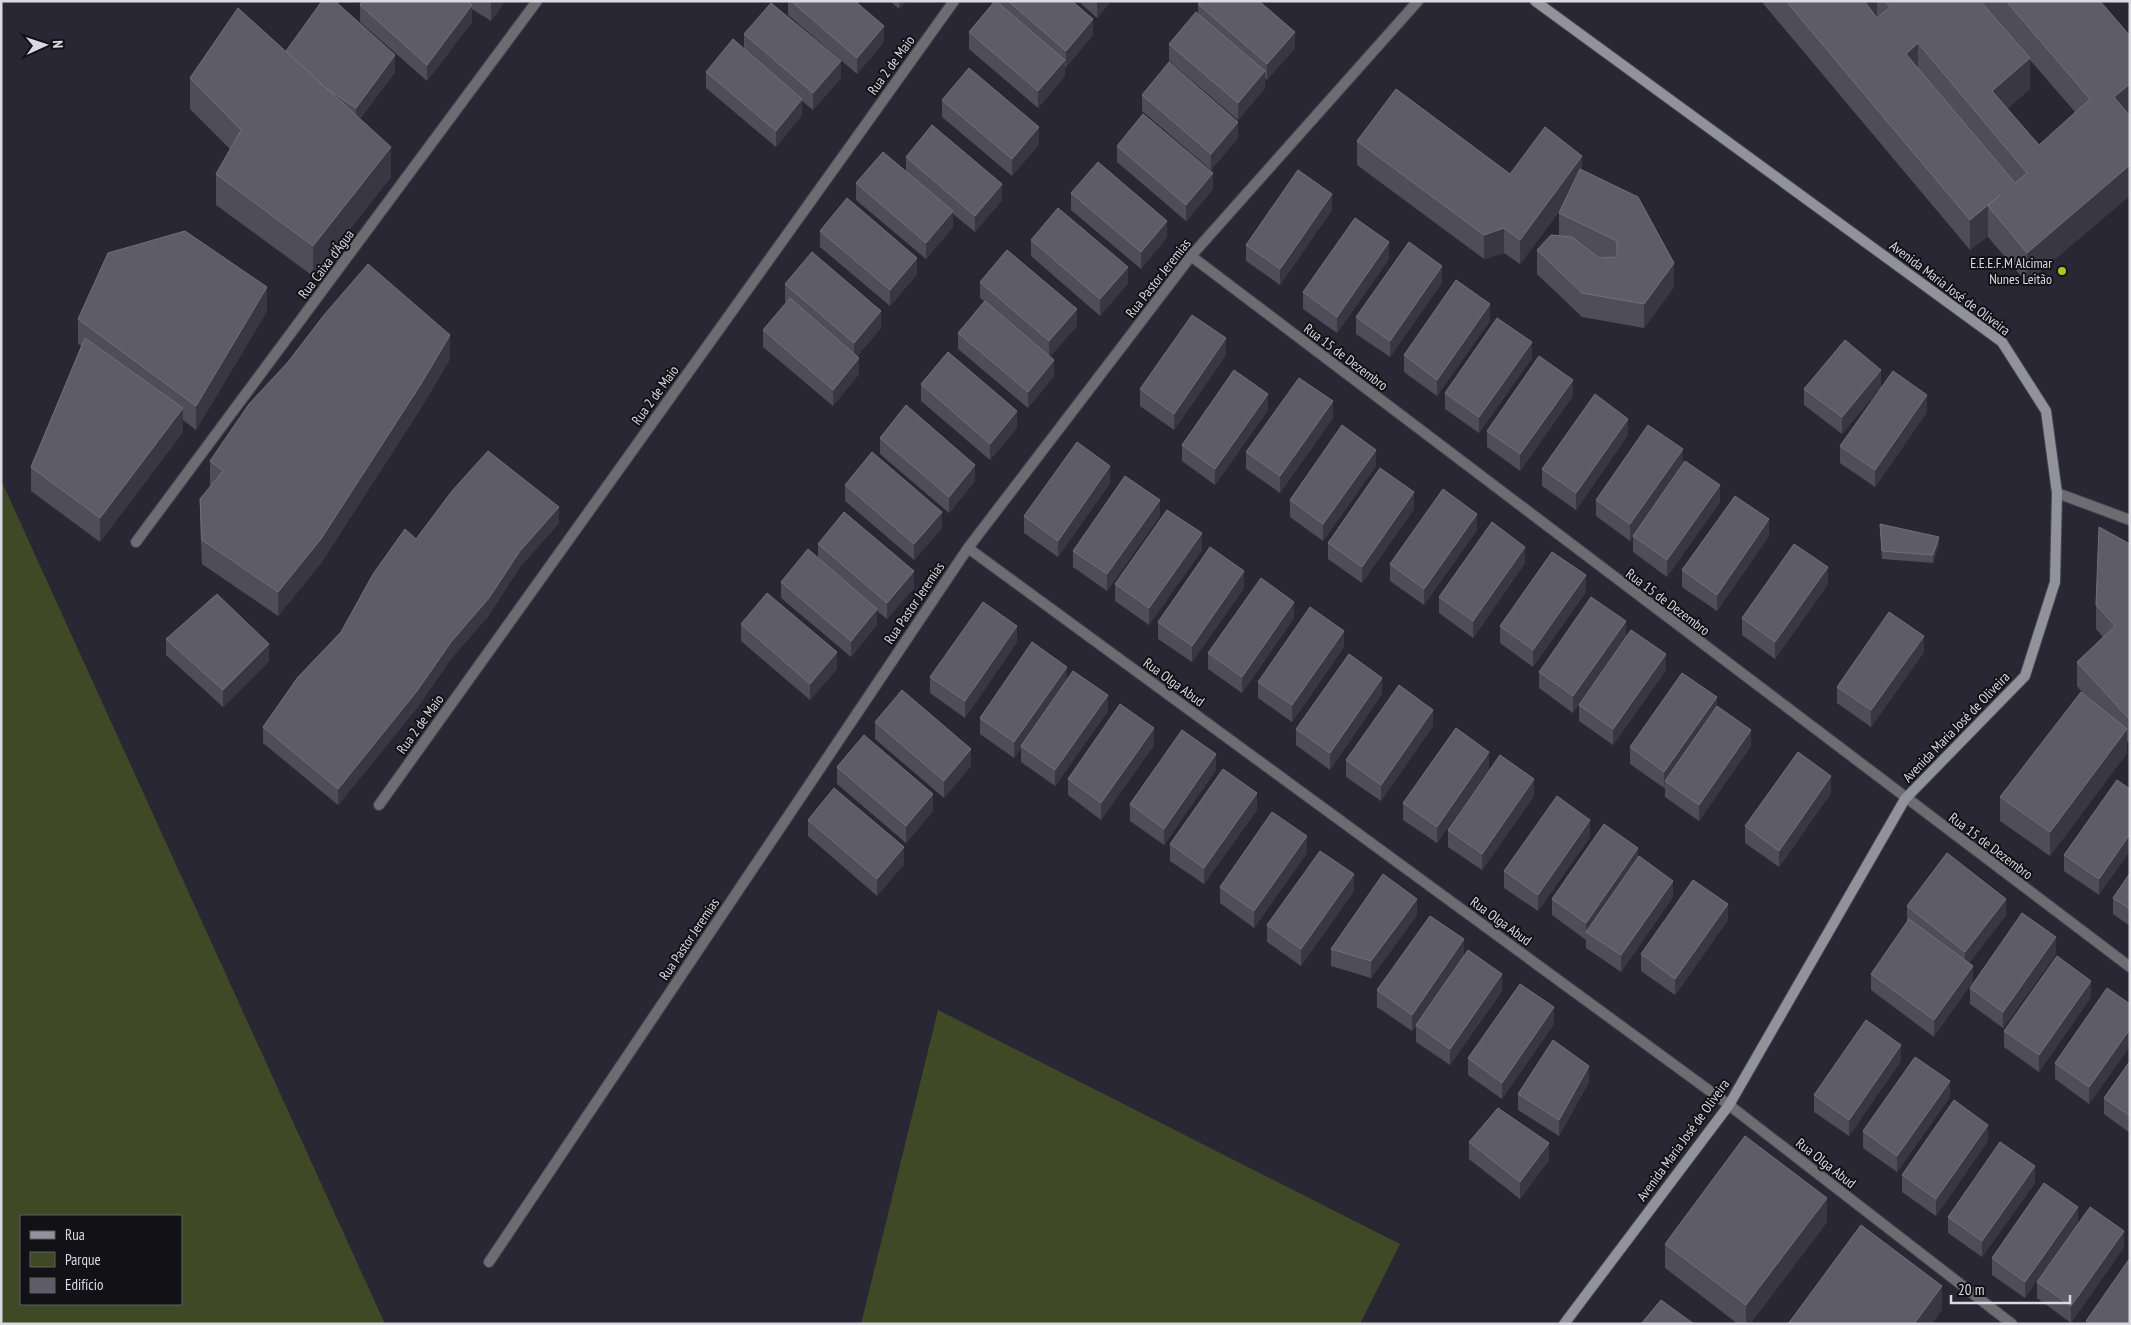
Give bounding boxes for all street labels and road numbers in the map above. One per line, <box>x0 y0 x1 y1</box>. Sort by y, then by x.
street label: Rua 2 de Maio <box>863 32 919 98</box>
street label: Rua Caixa d'Água <box>294 226 358 302</box>
street label: Rua Pastor Jeremias <box>1122 235 1195 321</box>
street label: Avenida Maria José de Oliveira <box>1886 237 2014 339</box>
street label: Rua 15 de Dezembro <box>1300 320 1392 394</box>
street label: Rua 2 de Maio <box>627 362 683 428</box>
street label: Rua Pastor Jeremias <box>880 558 948 648</box>
street label: Rua 15 de Dezembro <box>1622 565 1714 639</box>
street label: Rua Olga Abud <box>1140 654 1208 710</box>
street label: Avenida Maria José de Oliveira <box>1899 668 2013 786</box>
street label: Rua 2 de Maio <box>392 691 448 757</box>
street label: Rua 15 de Dezembro <box>1945 809 2037 883</box>
street label: Rua Olga Abud <box>1467 893 1535 949</box>
street label: Rua Pastor Jeremias <box>655 894 723 984</box>
street label: Avenida Maria José de Oliveira <box>1633 1075 1733 1205</box>
street label: Rua Olga Abud <box>1792 1134 1860 1192</box>

